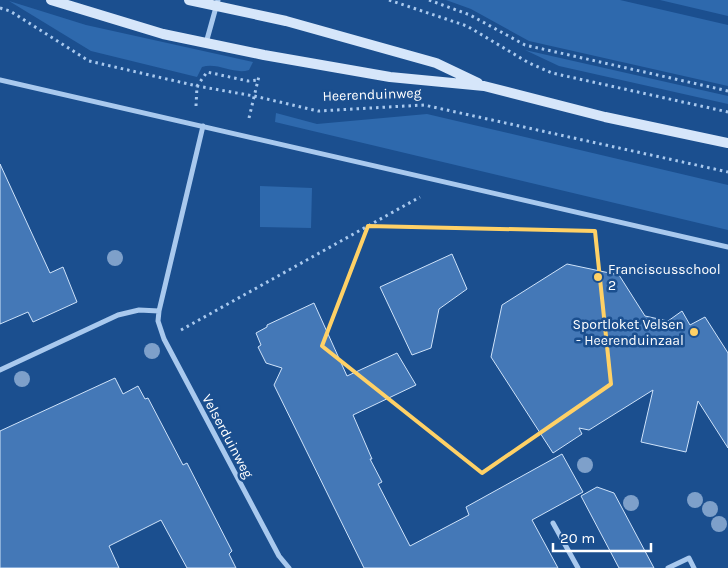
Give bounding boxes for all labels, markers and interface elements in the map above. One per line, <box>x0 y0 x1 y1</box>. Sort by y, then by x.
street label: Heerenduinweg <box>322 84 422 105</box>
place label: Franciscusschool 2 <box>608 261 721 294</box>
marker: Franciscusschool 2 <box>592 271 604 283</box>
place label: Sportloket Velsen - Heerenduinzaal <box>573 316 684 349</box>
marker: Sportloket Velsen - Heerenduinzaal <box>688 326 700 338</box>
street label: Velserduinweg <box>198 391 257 481</box>
scale bar <box>553 520 650 552</box>
text: 20 m <box>560 529 595 547</box>

